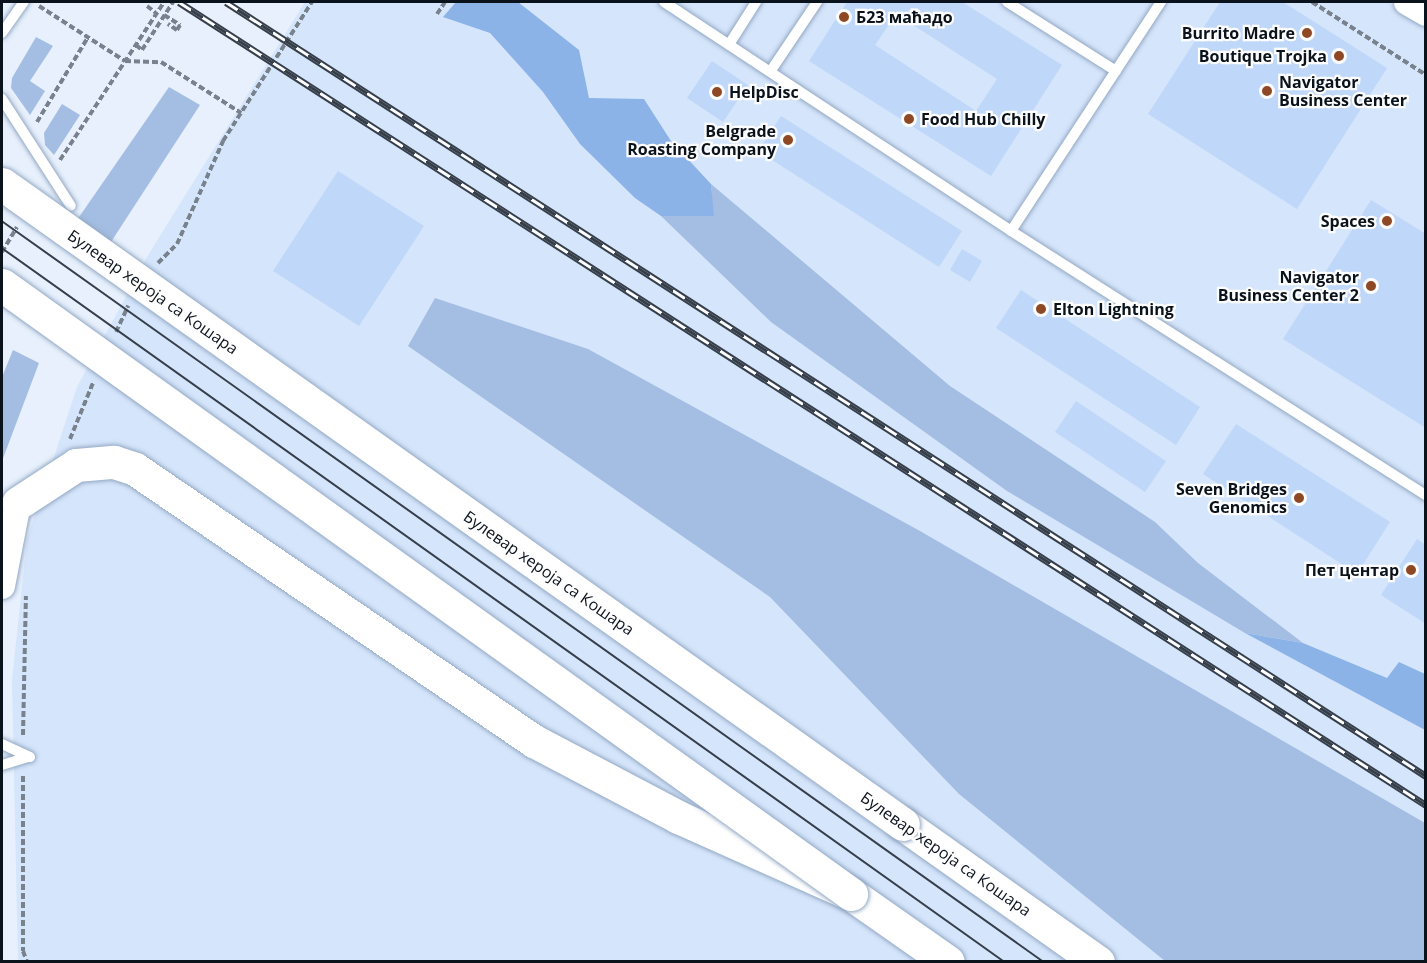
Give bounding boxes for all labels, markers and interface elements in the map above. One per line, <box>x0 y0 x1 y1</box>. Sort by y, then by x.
place label: Б23 маћадо <box>856 7 953 27</box>
marker: Б23 маћадо <box>837 10 851 24</box>
place label: Burrito Madre <box>1182 23 1295 43</box>
marker: Burrito Madre <box>1300 26 1314 40</box>
place label: Boutique Trojka <box>1199 46 1327 66</box>
marker: Boutique Trojka <box>1332 49 1346 63</box>
place label: Navigator Business Center <box>1279 72 1407 110</box>
place label: HelpDisc <box>729 82 799 102</box>
marker: Navigator Business Center <box>1260 84 1274 98</box>
marker: HelpDisc <box>710 85 724 99</box>
place label: Food Hub Chilly <box>921 109 1045 129</box>
marker: Food Hub Chilly <box>902 112 916 126</box>
place label: Belgrade Roasting Company <box>627 121 776 159</box>
marker: Belgrade Roasting Company <box>781 133 795 147</box>
place label: Spaces <box>1321 211 1375 231</box>
marker: Spaces <box>1380 214 1394 228</box>
street label: Булевар хероја са Кошара <box>64 226 242 358</box>
place label: Navigator Business Center 2 <box>1218 267 1359 305</box>
marker: Navigator Business Center 2 <box>1364 279 1378 293</box>
place label: Elton Lightning <box>1053 299 1174 319</box>
marker: Elton Lightning <box>1034 302 1048 316</box>
place label: Seven Bridges Genomics <box>1176 479 1287 517</box>
marker: Seven Bridges Genomics <box>1292 491 1306 505</box>
street label: Булевар хероја са Кошара <box>460 507 638 639</box>
place label: Пет центар <box>1305 560 1399 580</box>
marker: Пет центар <box>1404 563 1418 577</box>
street label: Булевар хероја са Кошара <box>857 788 1035 920</box>

